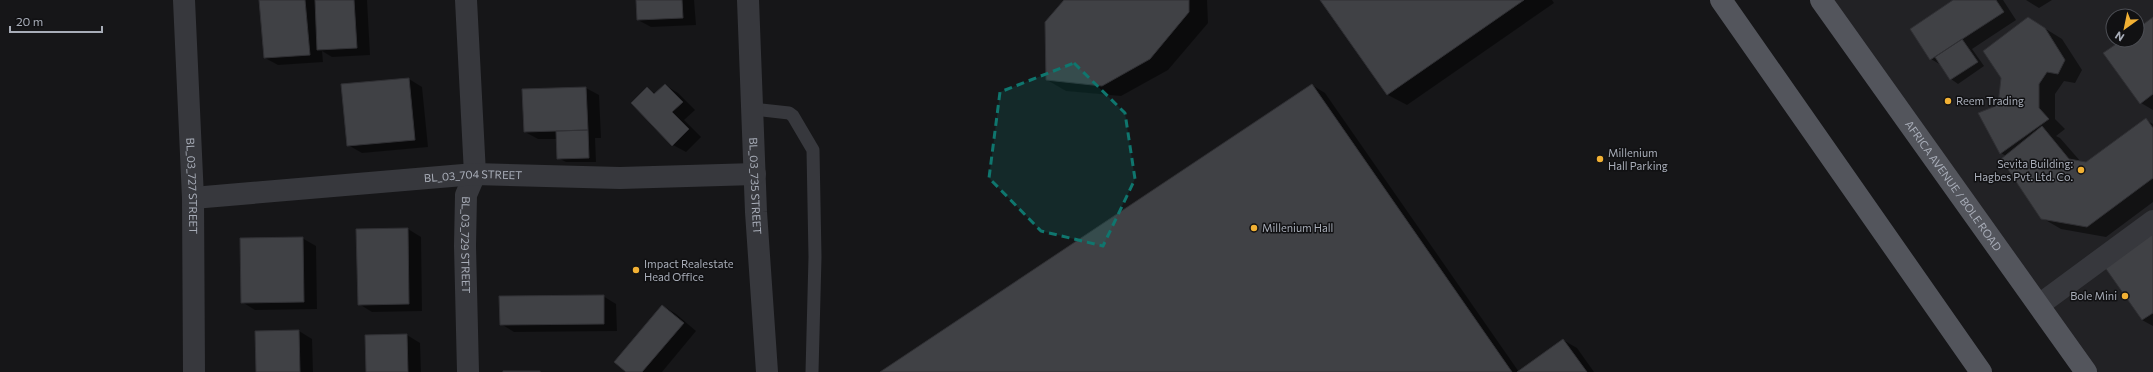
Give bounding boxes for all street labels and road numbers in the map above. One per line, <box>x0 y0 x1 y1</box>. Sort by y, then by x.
street label: AFRICA AVENUE / BOLE ROAD <box>1903 118 2005 253</box>
street label: BL_03_727 STREET <box>184 137 200 234</box>
street label: BL_03_735 STREET <box>747 137 765 235</box>
street label: BL_03_704 STREET <box>423 167 522 184</box>
street label: BL_03_729 STREET <box>459 196 473 294</box>

